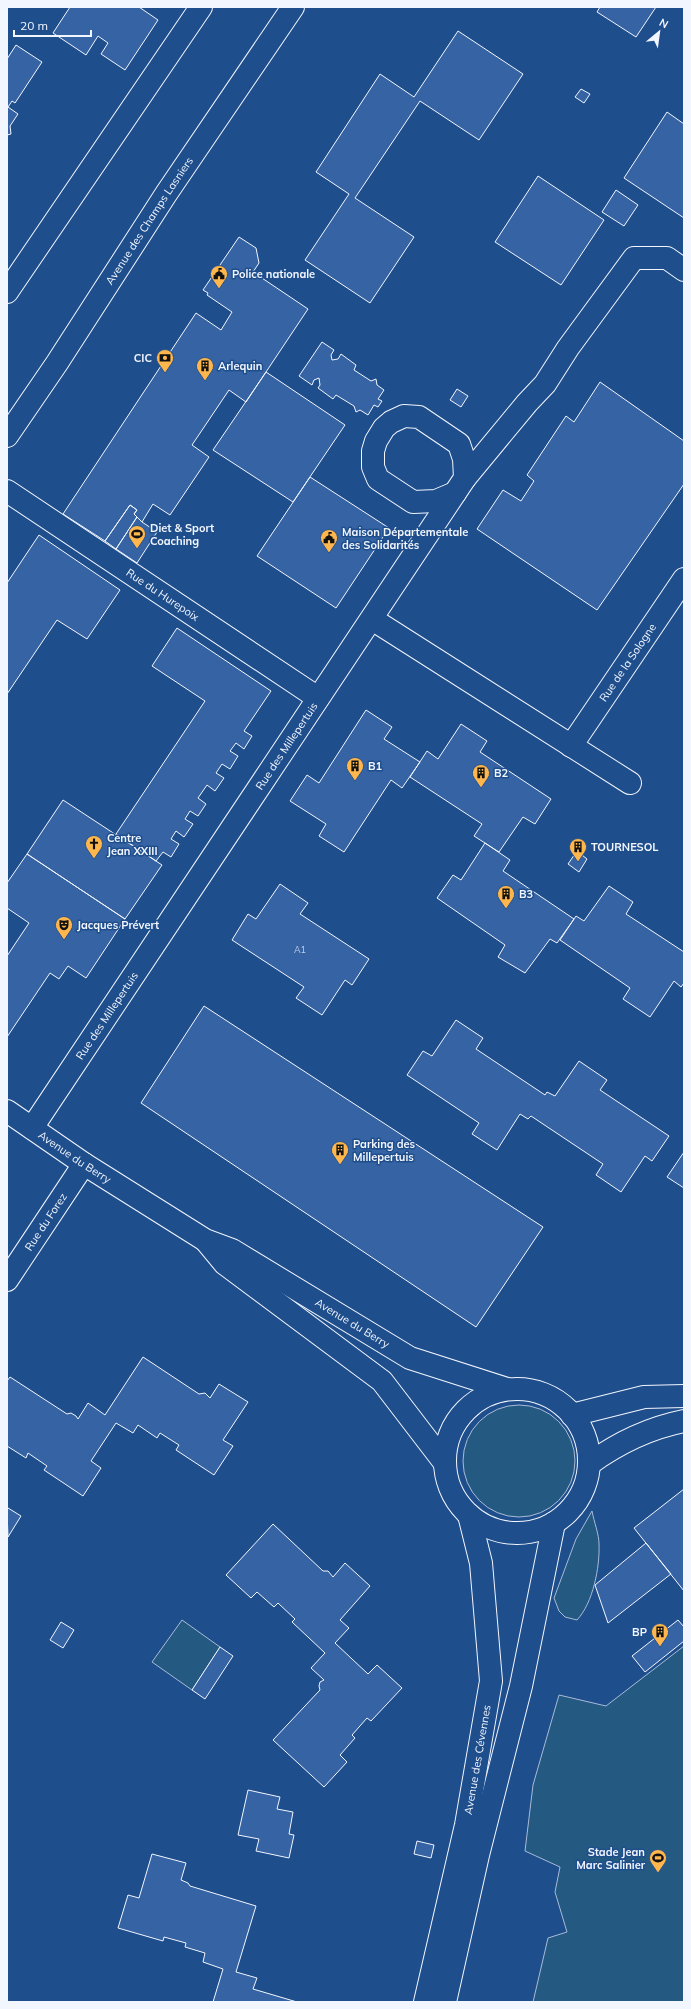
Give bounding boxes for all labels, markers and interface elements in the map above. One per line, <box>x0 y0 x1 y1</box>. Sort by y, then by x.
scale bar <box>14 12 91 38</box>
north arrow <box>639 12 679 52</box>
text: N <box>657 15 671 31</box>
text: 20 m <box>20 18 48 33</box>
street label: Avenue des Champs Lasniers <box>102 154 196 287</box>
public building icon: Police nationale <box>209 264 229 289</box>
place label: Police nationale <box>232 267 315 281</box>
bank icon: CIC <box>155 348 175 373</box>
place label: CIC <box>134 351 152 365</box>
building icon: Arlequin <box>195 356 215 381</box>
place label: Arlequin <box>218 359 262 373</box>
place label: Diet & Sport Coaching <box>150 521 214 548</box>
sports icon: Diet & Sport Coaching <box>127 524 147 549</box>
place label: Maison Départementale des Solidarités <box>342 525 468 552</box>
public building icon: Maison Départementale des Solidarités <box>319 528 339 553</box>
street label: Rue du Hurepoix <box>123 565 202 624</box>
street label: Rue de la Sologne <box>596 621 659 704</box>
street label: Rue des Millepertuis <box>252 700 321 792</box>
building icon: B1 <box>345 756 365 781</box>
place label: B1 <box>368 759 383 773</box>
building icon: B2 <box>471 763 491 788</box>
place label: B2 <box>494 766 509 780</box>
place label: Centre Jean XXIII <box>107 831 158 858</box>
church icon: Centre Jean XXIII <box>84 834 104 859</box>
building icon: TOURNESOL <box>568 837 588 862</box>
place label: TOURNESOL <box>591 840 659 854</box>
building icon: B3 <box>496 884 516 909</box>
place label: B3 <box>519 887 534 901</box>
theatre icon: Jacques Prévert <box>54 915 74 940</box>
place label: Jacques Prévert <box>77 918 159 932</box>
house number: A1 <box>294 944 306 955</box>
street label: Rue des Millepertuis <box>73 969 141 1062</box>
street label: Avenue du Berry <box>36 1128 114 1186</box>
place label: Parking des Millepertuis <box>353 1137 415 1164</box>
building icon: Parking des Millepertuis <box>330 1140 350 1165</box>
street label: Rue du Forez <box>21 1190 70 1253</box>
street label: Avenue du Berry <box>313 1295 392 1351</box>
building icon: BP <box>650 1622 670 1647</box>
place label: BP <box>632 1625 647 1639</box>
street label: Avenue des Cévennes <box>461 1704 494 1816</box>
place label: Stade Jean Marc Salinier <box>576 1845 646 1872</box>
sports icon: Stade Jean Marc Salinier <box>648 1848 668 1873</box>

